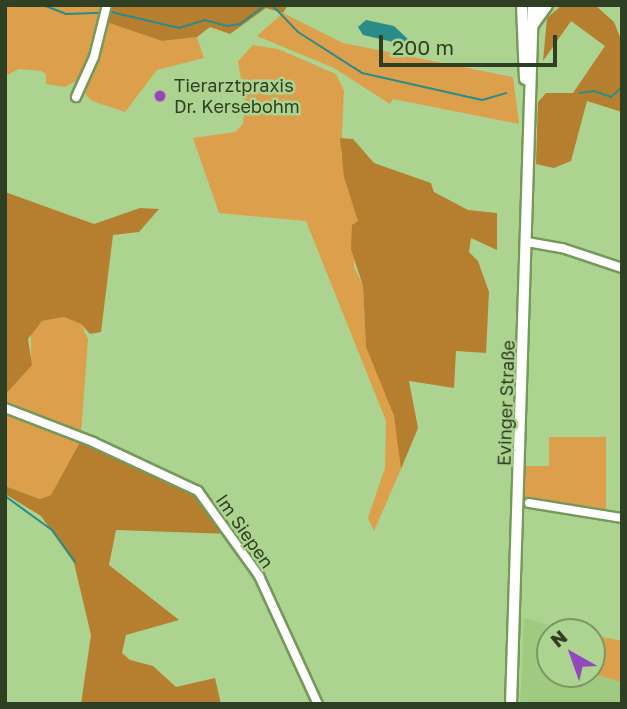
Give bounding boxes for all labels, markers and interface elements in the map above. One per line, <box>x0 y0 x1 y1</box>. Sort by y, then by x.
scale bar <box>382 21 560 65</box>
text: 200 m <box>392 34 454 60</box>
place label: Tierarztpraxis Dr. Kersebohm <box>174 75 300 118</box>
marker: Tierarztpraxis Dr. Kersebohm <box>152 88 168 104</box>
street label: Evinger Straße <box>493 340 519 466</box>
street label: Im Siepen <box>212 490 278 572</box>
north arrow <box>536 618 606 688</box>
text: N <box>546 625 571 652</box>

